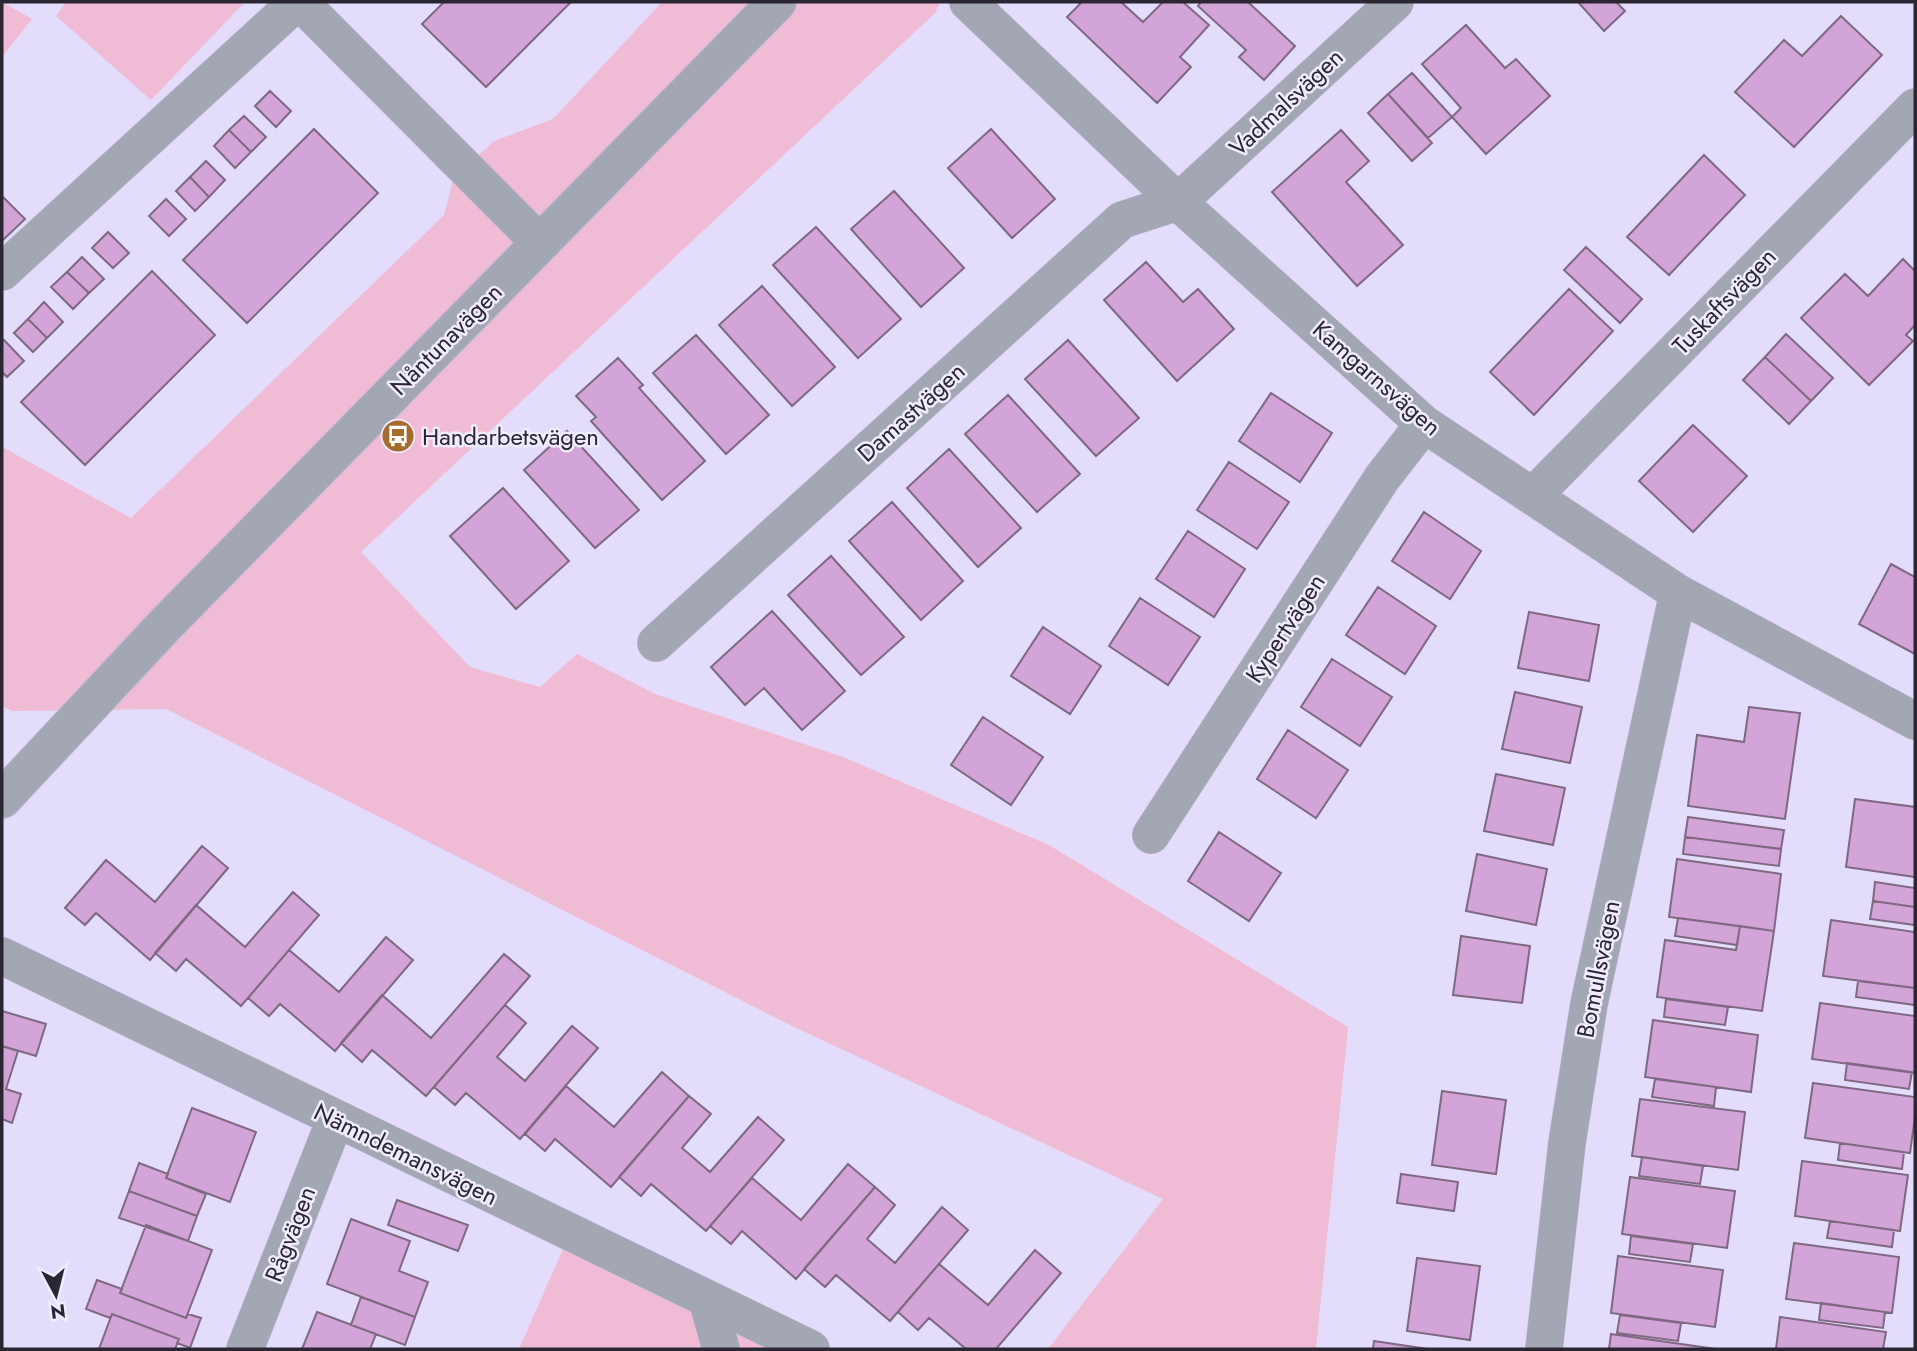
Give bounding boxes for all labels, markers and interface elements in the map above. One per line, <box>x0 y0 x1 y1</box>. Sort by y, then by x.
street label: Vadmalsvägen <box>1221 40 1351 164</box>
street label: Tuskaftsvägen <box>1664 240 1784 362</box>
street label: Nåntunavägen <box>382 275 510 403</box>
street label: Kamgarnsvägen <box>1305 312 1449 444</box>
street label: Damastvägen <box>849 354 973 470</box>
bus stop icon: Handarbetsvägen <box>379 417 417 455</box>
place label: Handarbetsvägen <box>422 419 599 454</box>
street label: Kypertvägen <box>1237 567 1333 689</box>
street label: Bomullsvägen <box>1568 897 1628 1041</box>
street label: Nämndemansvägen <box>308 1094 504 1214</box>
street label: Rågvägen <box>256 1181 324 1287</box>
north arrow <box>21 1260 91 1330</box>
text: N <box>49 1297 67 1326</box>

